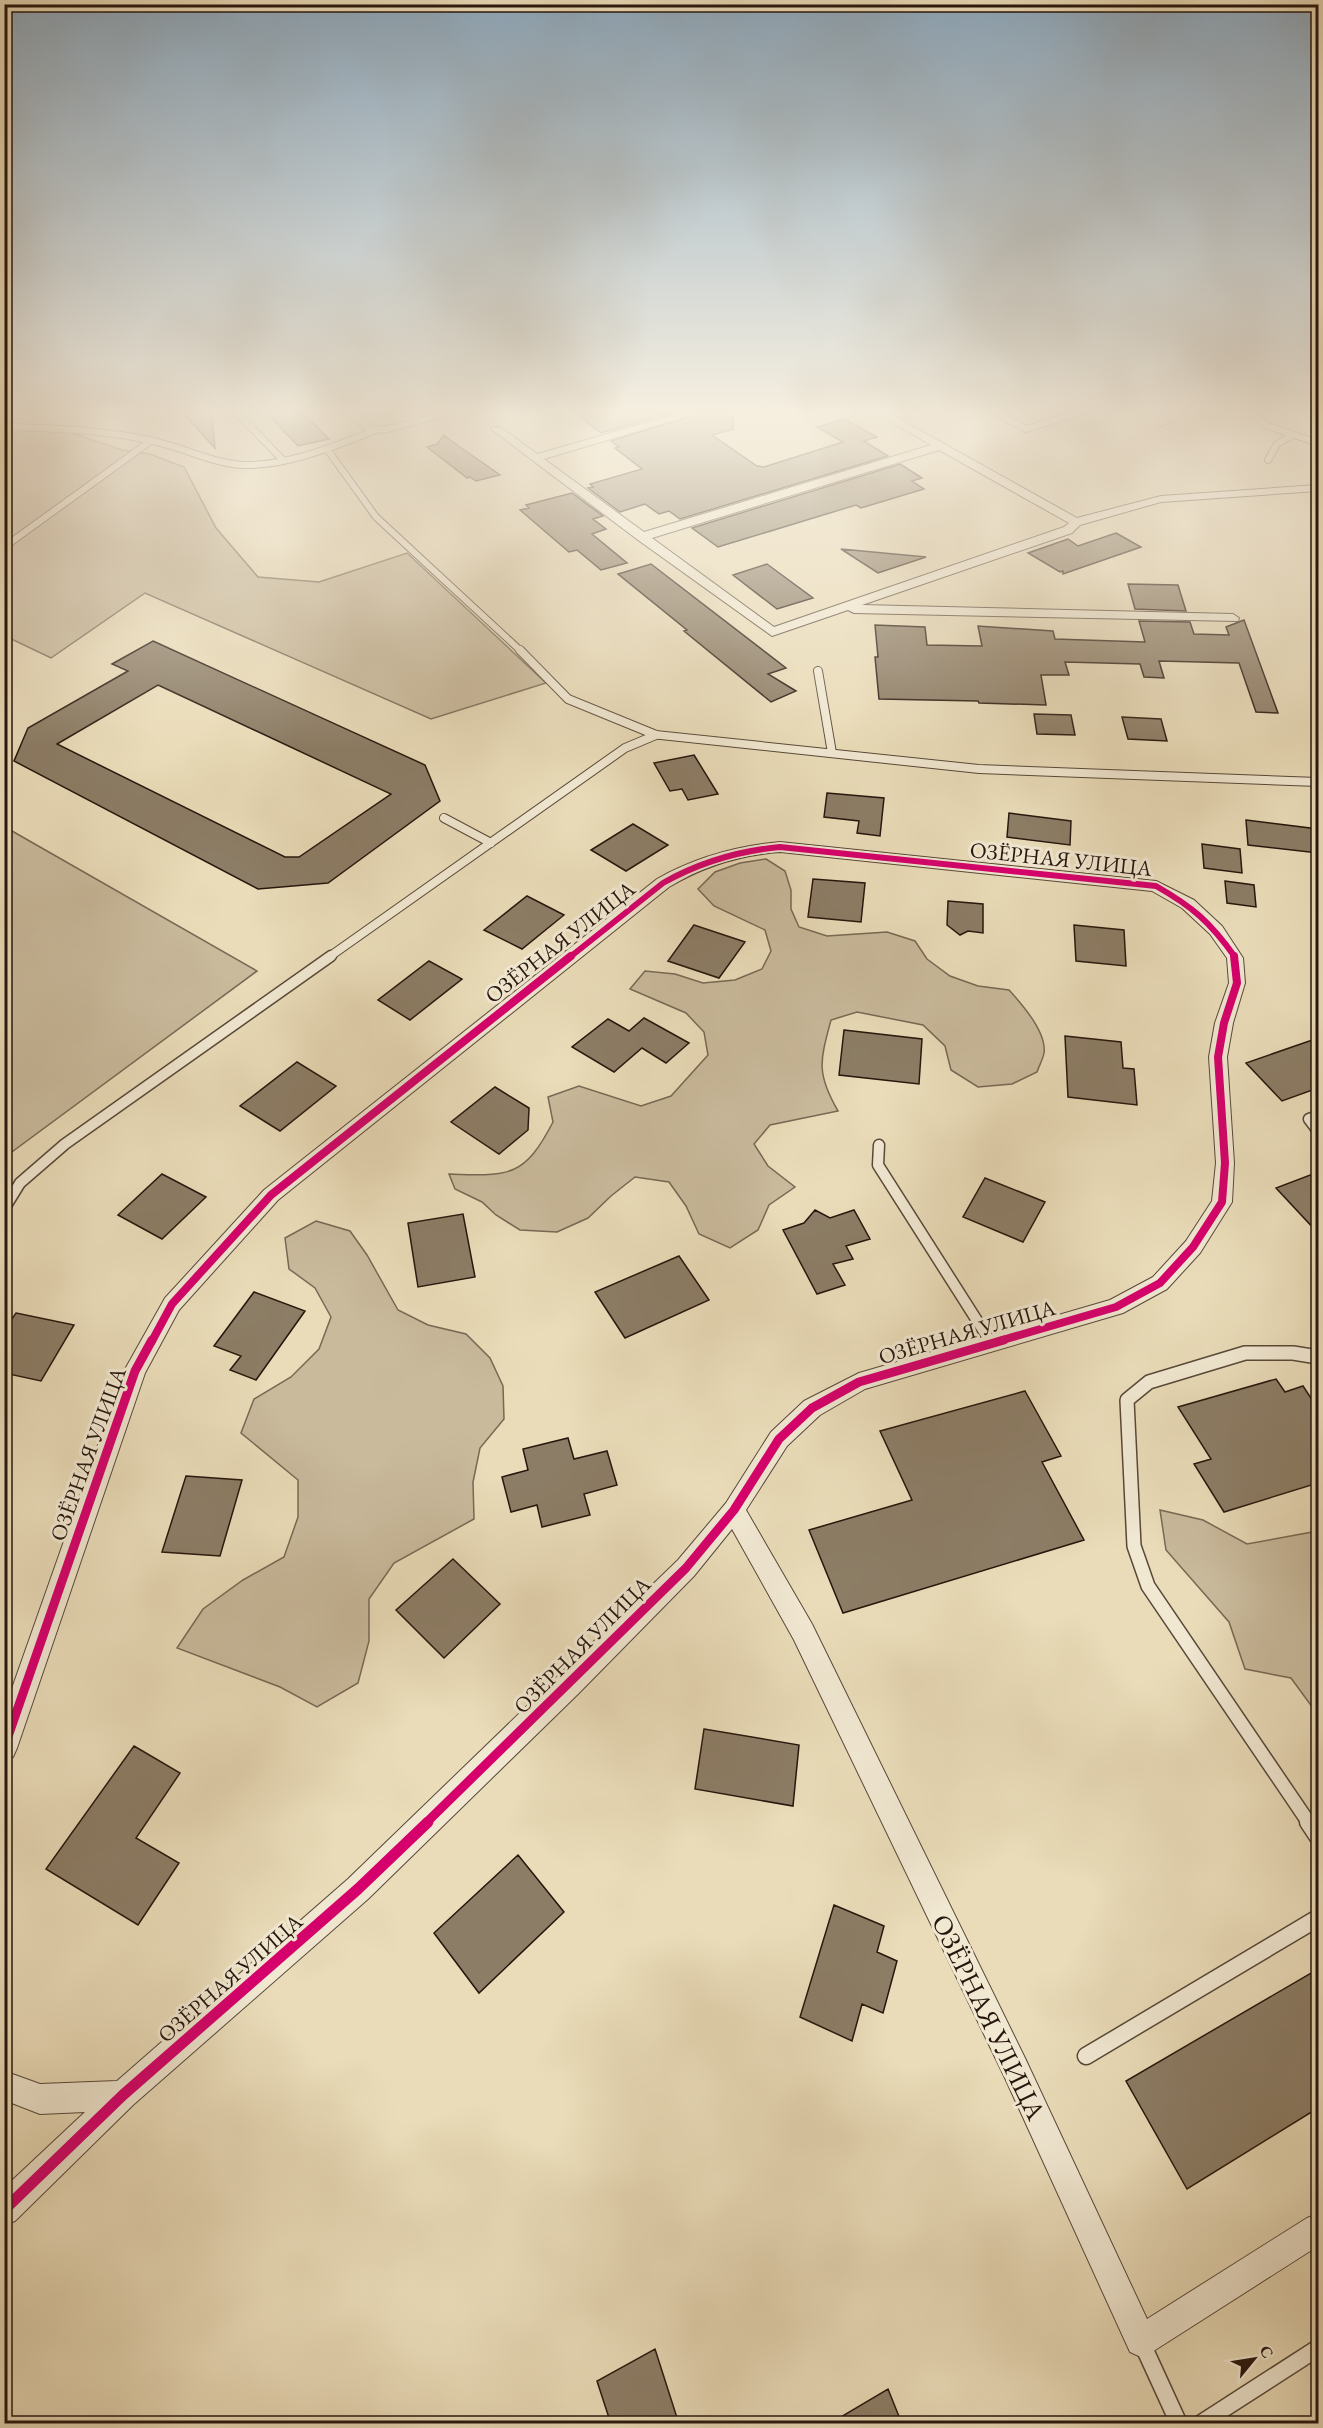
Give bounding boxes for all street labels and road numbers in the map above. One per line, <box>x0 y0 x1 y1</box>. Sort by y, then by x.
street label: ОЗЁРНАЯ УЛИЦА <box>969 835 1154 883</box>
street label: ОЗЁРНАЯ УЛИЦА <box>479 874 642 1010</box>
street label: ОЗЁРНАЯ УЛИЦА <box>875 1293 1060 1371</box>
street label: ОЗЁРНАЯ УЛИЦА <box>43 1362 133 1545</box>
street label: ОЗЁРНАЯ УЛИЦА <box>507 1570 657 1720</box>
street label: ОЗЁРНАЯ УЛИЦА <box>151 1907 309 2049</box>
street label: ОЗЁРНАЯ УЛИЦА <box>924 1908 1054 2126</box>

